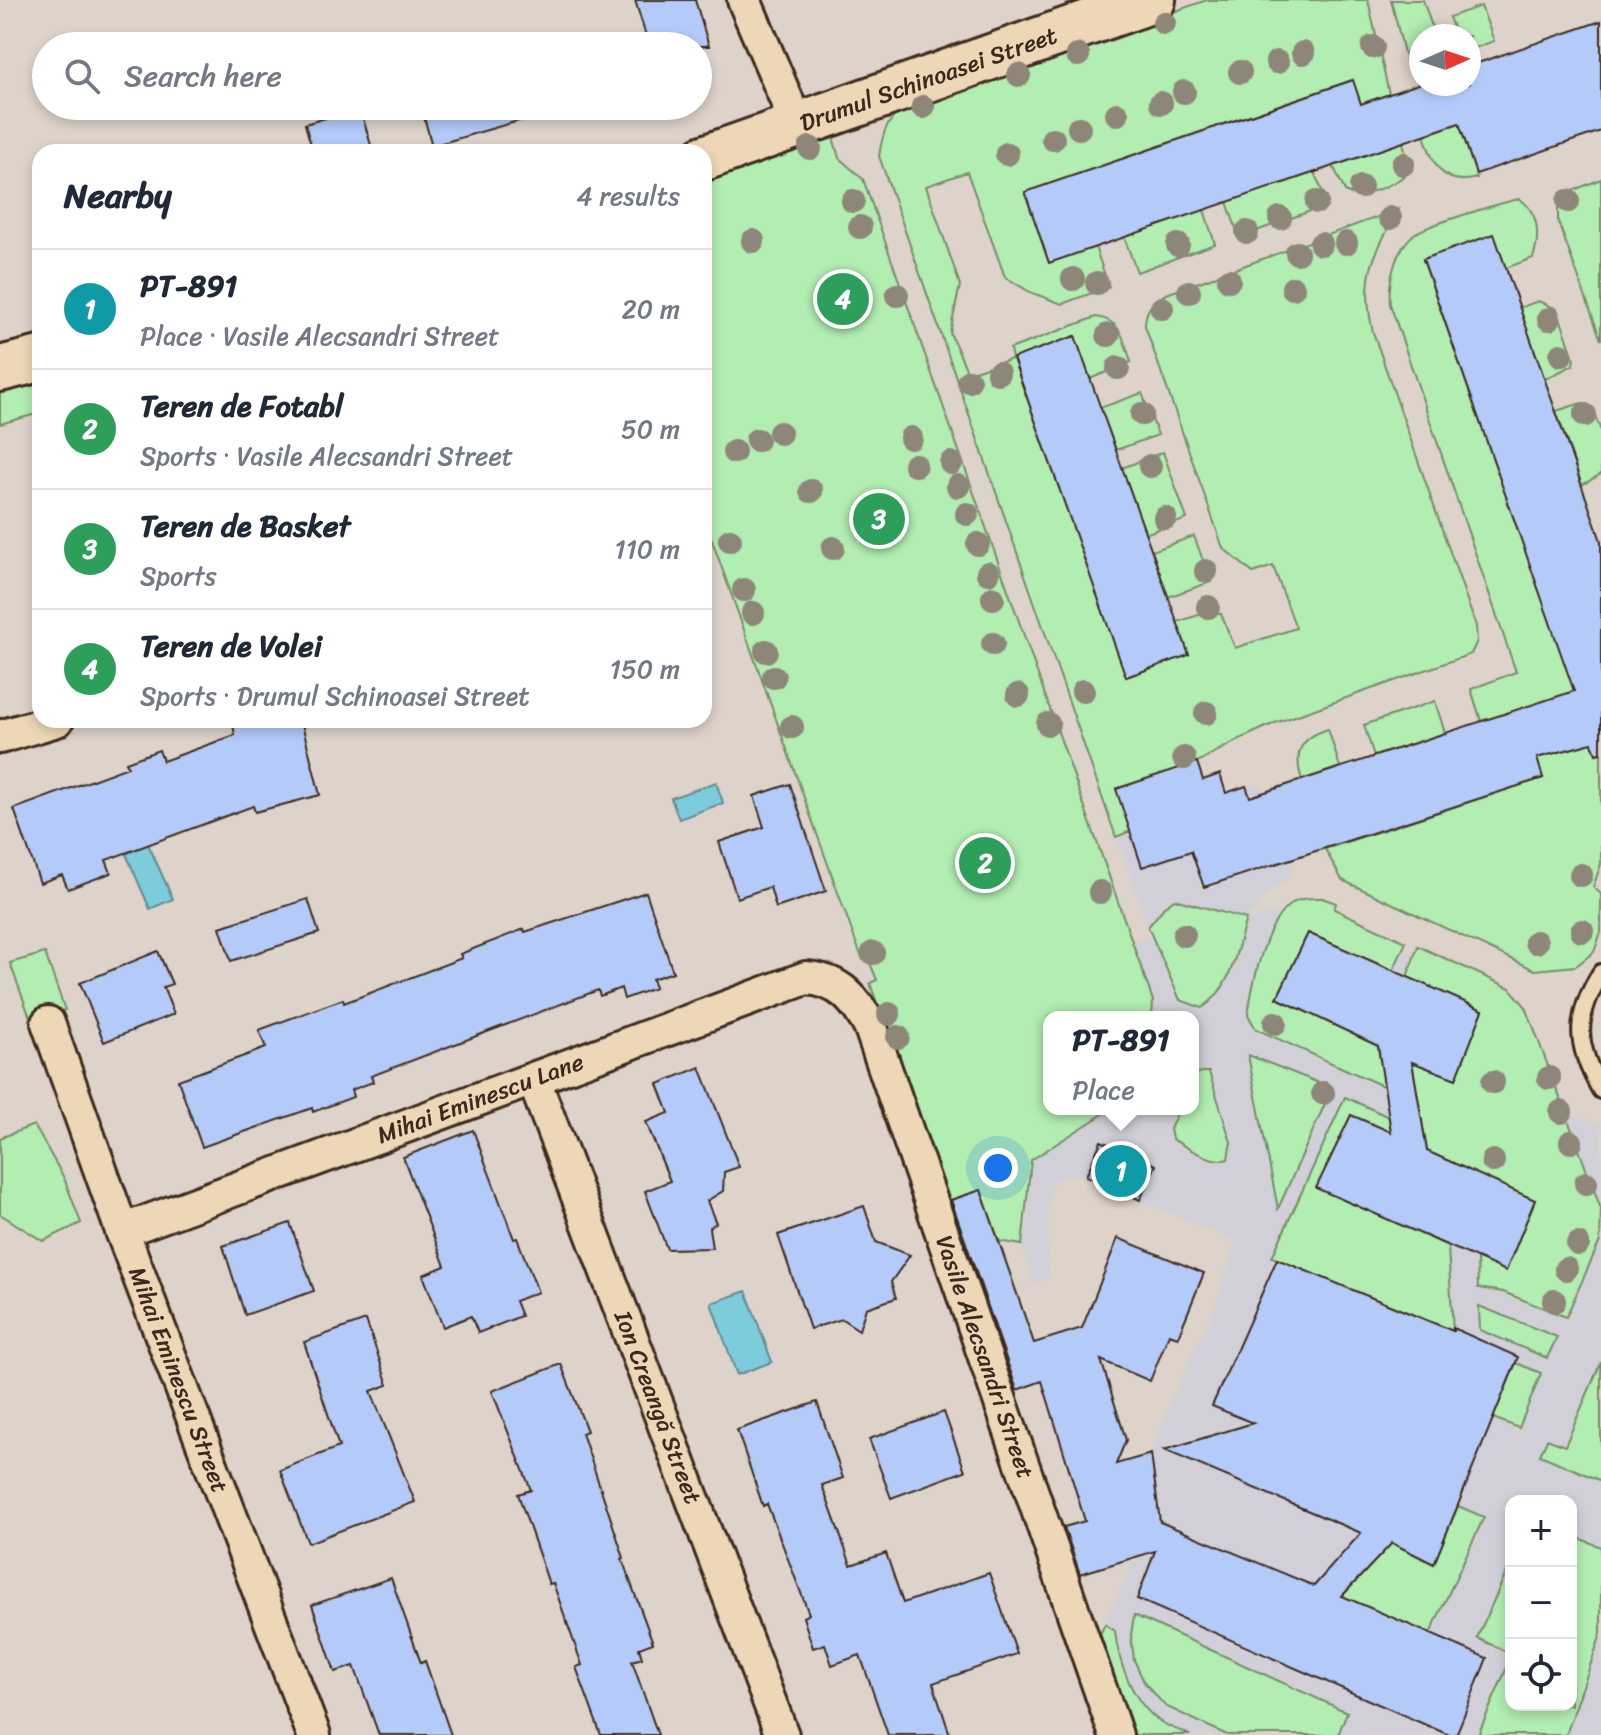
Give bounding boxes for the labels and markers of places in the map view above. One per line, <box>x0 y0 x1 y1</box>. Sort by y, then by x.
pin: 4 <box>817 269 869 329</box>
pin: 3 <box>853 489 905 549</box>
pin: 2 <box>959 833 1011 893</box>
pin: 1 <box>1095 1141 1147 1201</box>

